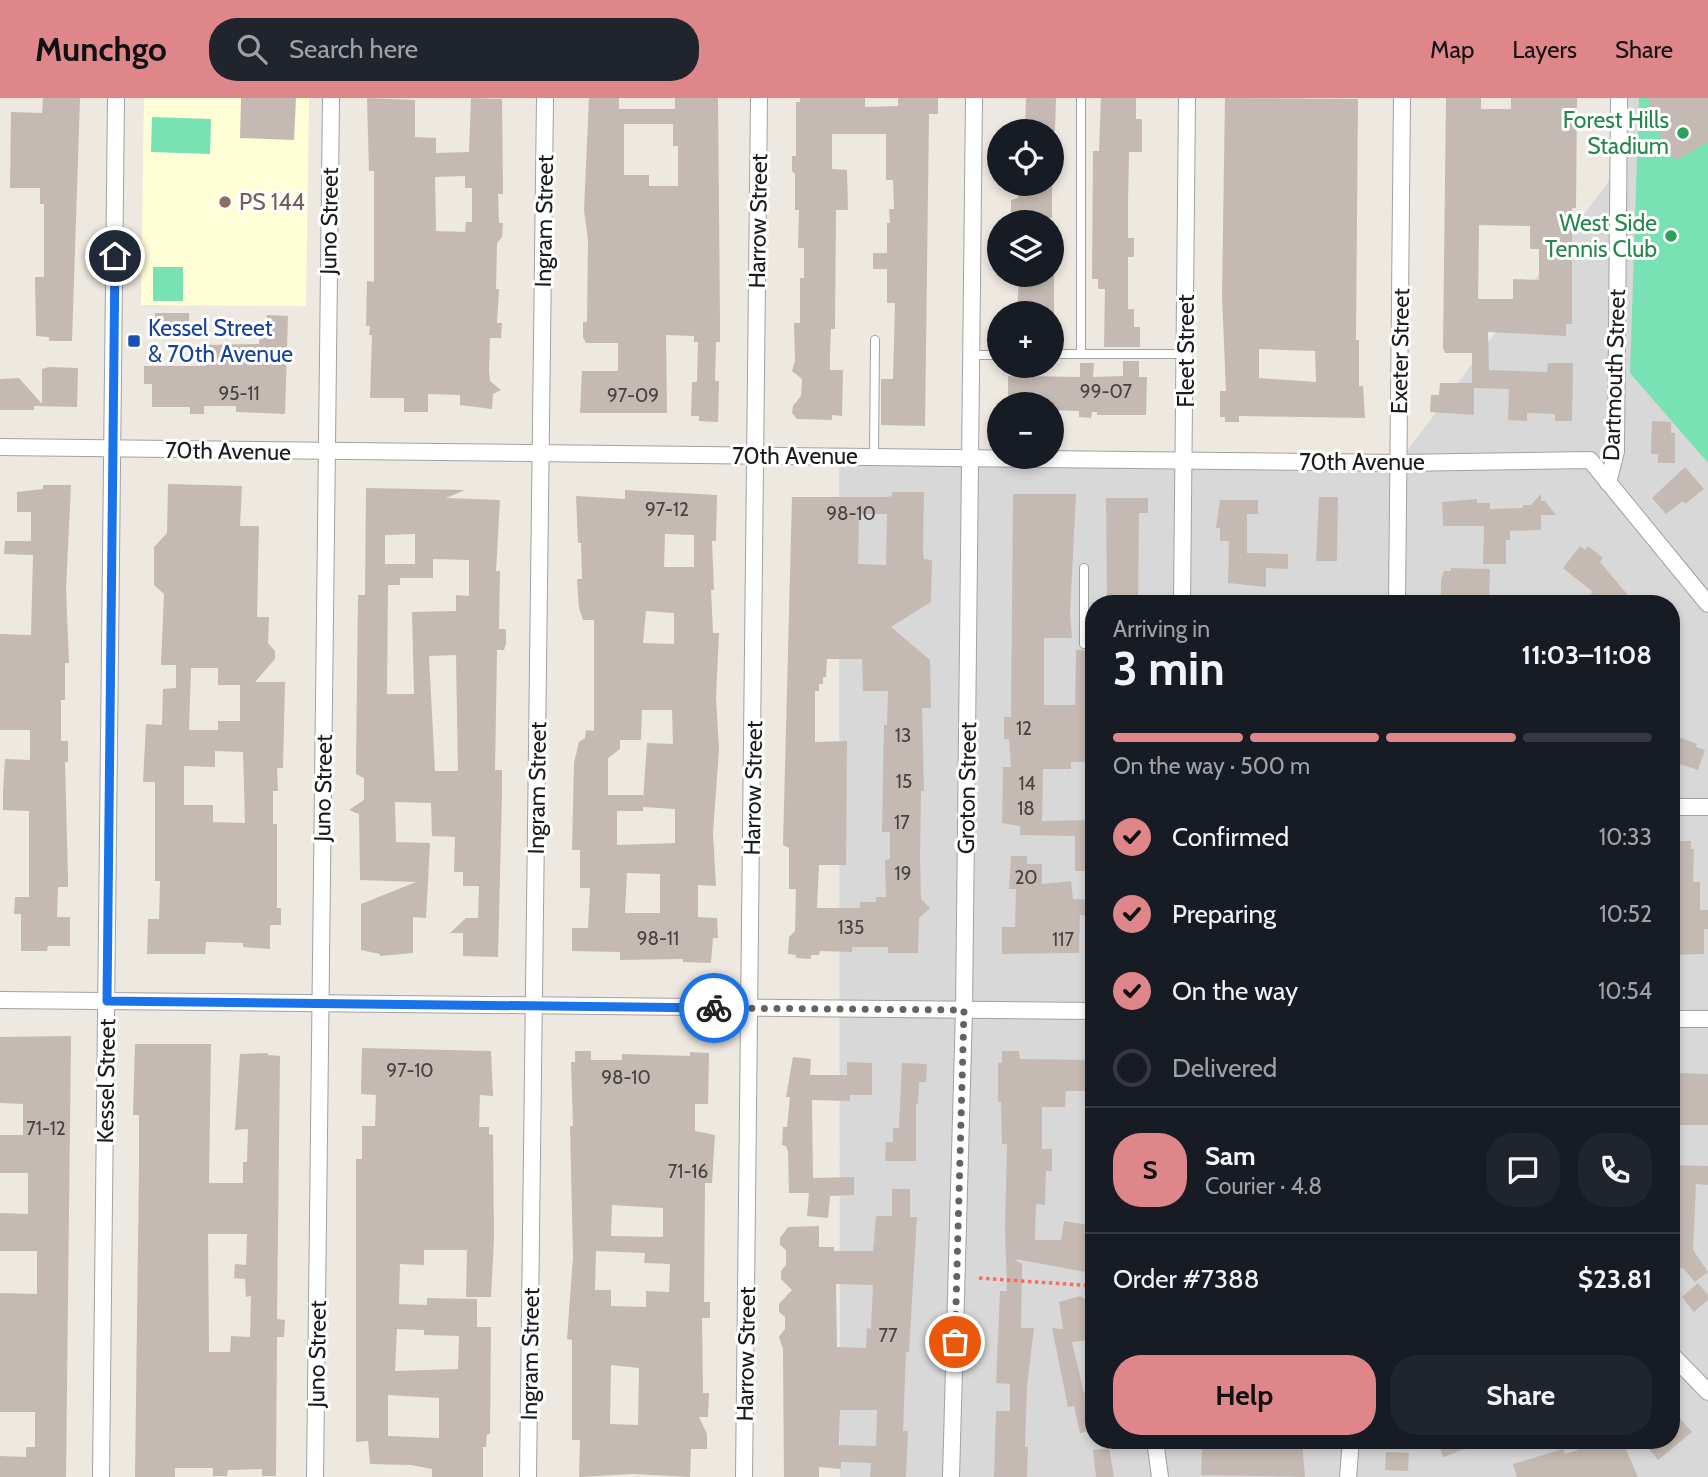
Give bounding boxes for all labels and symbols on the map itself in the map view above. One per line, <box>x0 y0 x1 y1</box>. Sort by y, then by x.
place label: Forest Hills Stadium <box>1563 106 1669 160</box>
marker: Forest Hills Stadium <box>1675 125 1691 141</box>
street label: Harrow Street <box>743 153 773 289</box>
street label: Ingram Street <box>529 154 559 288</box>
street label: Juno Street <box>314 167 344 276</box>
place label: PS 144 <box>239 188 305 216</box>
marker: PS 144 <box>217 194 233 210</box>
place label: West Side Tennis Club <box>1545 209 1657 263</box>
pin <box>85 226 145 286</box>
marker: West Side Tennis Club <box>1663 228 1679 244</box>
street label: Exeter Street <box>1385 288 1415 414</box>
street label: Dartmouth Street <box>1597 288 1631 461</box>
street label: Fleet Street <box>1172 294 1200 407</box>
place label: Kessel Street & 70th Avenue <box>148 314 293 368</box>
marker: Kessel Street & 70th Avenue <box>126 333 142 349</box>
house number: 99-07 <box>1080 380 1133 403</box>
house number: 95-11 <box>218 382 260 405</box>
house number: 97-09 <box>607 384 659 407</box>
street label: 70th Avenue <box>165 436 291 466</box>
street label: 70th Avenue <box>732 442 858 470</box>
street label: 70th Avenue <box>1299 448 1425 476</box>
house number: 97-12 <box>645 498 689 521</box>
house number: 98-10 <box>826 502 876 525</box>
house number: 12 <box>1016 717 1032 740</box>
street label: Harrow Street <box>738 720 768 856</box>
street label: Ingram Street <box>522 721 552 855</box>
street label: Groton Street <box>952 721 982 854</box>
house number: 13 <box>895 724 911 747</box>
street label: Juno Street <box>308 734 338 843</box>
house number: 15 <box>896 770 912 793</box>
house number: 14 <box>1018 772 1036 795</box>
house number: 18 <box>1017 797 1035 820</box>
house number: 17 <box>894 811 910 834</box>
house number: 19 <box>895 862 912 885</box>
house number: 20 <box>1014 866 1038 889</box>
house number: 135 <box>838 916 864 939</box>
house number: 98-11 <box>637 927 679 950</box>
house number: 117 <box>1052 928 1074 951</box>
courier <box>679 973 749 1043</box>
street label: Kessel Street <box>91 1018 121 1144</box>
house number: 97-10 <box>386 1059 434 1082</box>
house number: 98-10 <box>601 1066 651 1089</box>
house number: 71-12 <box>26 1117 66 1140</box>
house number: 71-16 <box>668 1160 708 1183</box>
street label: Harrow Street <box>731 1286 761 1422</box>
street label: Ingram Street <box>515 1287 545 1421</box>
street label: Juno Street <box>302 1300 332 1409</box>
pin <box>925 1312 985 1372</box>
house number: 77 <box>878 1324 898 1347</box>

